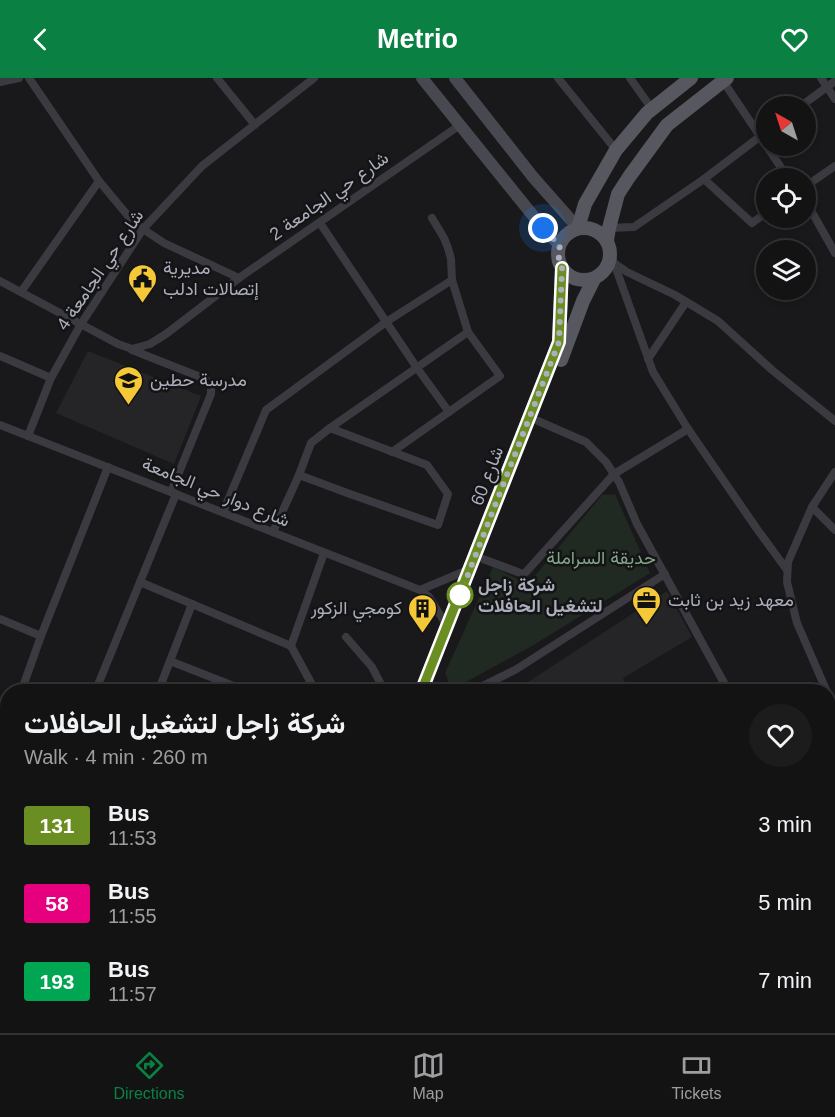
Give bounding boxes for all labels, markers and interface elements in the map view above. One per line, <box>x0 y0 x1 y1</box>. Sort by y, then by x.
icon: back <box>24 23 57 56</box>
icon: heart <box>778 23 811 56</box>
text: Metrio <box>377 24 458 54</box>
north arrow <box>756 96 816 156</box>
map controls <box>756 96 816 300</box>
street label: شارع حي الجامعة 2 <box>266 148 395 249</box>
button: locate <box>756 168 816 228</box>
street label: شارع حي الجامعة 4 <box>52 206 152 337</box>
your location <box>528 213 558 243</box>
button: layers <box>756 240 816 300</box>
place label: مديرية إتصالات ادلب <box>163 258 259 301</box>
public building icon: مديرية إتصالات ادلب <box>126 262 158 304</box>
school or university icon: مدرسة حطين <box>113 364 145 406</box>
place label: مدرسة حطين <box>150 370 247 391</box>
street label: شارع 60 <box>467 444 509 509</box>
street label: شارع دوار حي الجامعة <box>137 453 293 535</box>
park label: حديقة السراملة <box>546 548 656 569</box>
place label: شركة زاجل لتشغيل الحافلات <box>478 575 603 617</box>
marker: شركة زاجل لتشغيل الحافلات <box>447 582 473 608</box>
office icon: معهد زيد بن ثابت <box>631 584 663 626</box>
place label: معهد زيد بن ثابت <box>668 590 794 611</box>
building icon: كومجي الزكور <box>407 592 439 634</box>
place label: كومجي الزكور <box>310 598 402 623</box>
button: heart <box>749 704 812 767</box>
text: شركة زاجل لتشغيل الحافلات <box>24 708 345 739</box>
text: Walk · 4 min · 260 m <box>24 746 208 768</box>
text: Bus <box>108 801 150 826</box>
text: 3 min <box>758 812 812 837</box>
text: 131 <box>39 814 75 837</box>
text: 11:53 <box>108 827 157 849</box>
text: Bus <box>108 879 150 904</box>
text: 5 min <box>758 890 812 915</box>
text: 58 <box>45 892 69 915</box>
text: 11:55 <box>108 905 157 927</box>
text: Bus <box>108 957 150 982</box>
text: 7 min <box>758 968 812 993</box>
text: 193 <box>39 970 75 993</box>
text: 11:57 <box>108 983 157 1005</box>
tab: Directions <box>113 1049 185 1103</box>
tab: Map <box>412 1049 445 1103</box>
tab: Tickets <box>671 1049 722 1103</box>

